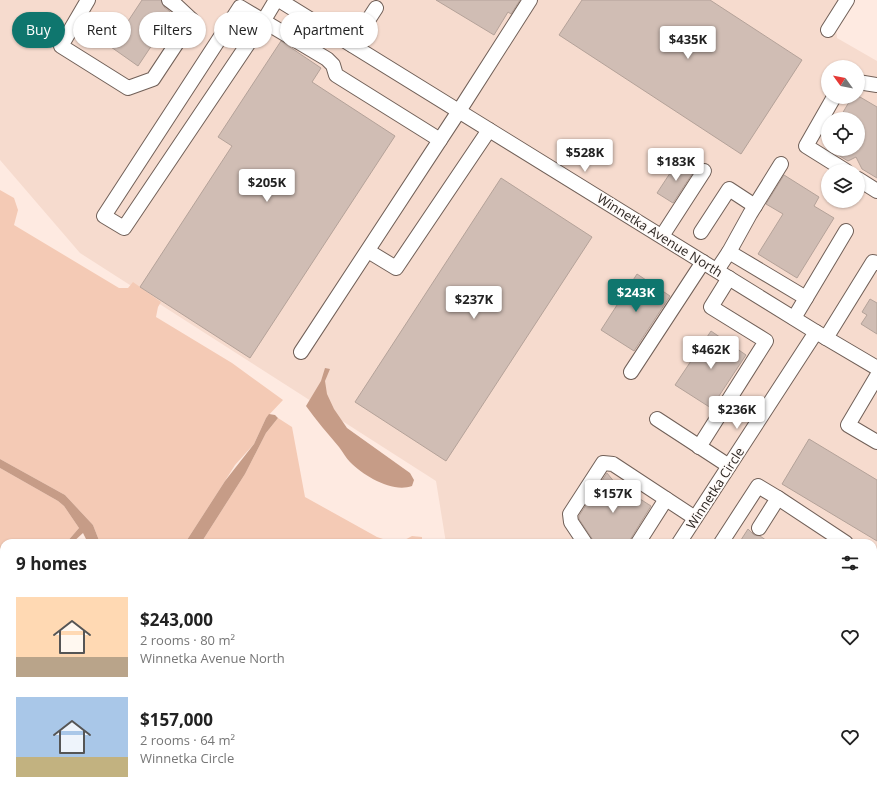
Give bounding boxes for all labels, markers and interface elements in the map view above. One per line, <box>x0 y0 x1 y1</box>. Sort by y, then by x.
chip: Buy <box>12 12 65 48</box>
chip: Rent <box>73 12 131 48</box>
chip: Filters <box>139 12 206 48</box>
chip: New <box>214 12 272 48</box>
chip: Apartment <box>280 12 378 48</box>
pin: $435K <box>660 26 716 60</box>
text: $435K <box>669 30 707 48</box>
north arrow <box>821 60 865 104</box>
map controls <box>821 60 865 208</box>
button: locate <box>821 112 865 156</box>
pin: $528K <box>557 139 613 173</box>
text: $528K <box>566 143 604 161</box>
pin: $183K <box>648 148 704 182</box>
text: $183K <box>657 152 695 170</box>
button: layers <box>821 164 865 208</box>
pin: $205K <box>239 169 295 203</box>
text: $205K <box>248 173 286 191</box>
street label: Winnetka Avenue North <box>594 189 726 281</box>
pin: $243K <box>608 279 664 313</box>
text: $243K <box>617 283 655 301</box>
pin: $237K <box>446 286 502 320</box>
text: $237K <box>455 290 493 308</box>
pin: $462K <box>683 336 739 370</box>
text: $462K <box>692 340 730 358</box>
pin: $236K <box>709 396 765 430</box>
text: $236K <box>718 400 756 418</box>
street label: Winnetka Circle <box>682 444 748 532</box>
pin: $157K <box>585 480 641 514</box>
text: $157K <box>594 484 632 502</box>
text: 9 homes <box>16 552 87 575</box>
icon: filters <box>839 552 861 574</box>
text: $243,000 <box>140 608 213 631</box>
icon: home <box>48 613 96 661</box>
icon: heart <box>839 626 861 648</box>
text: 2 rooms · 80 m² <box>140 631 235 649</box>
text: Winnetka Avenue North <box>140 649 285 667</box>
text: $157,000 <box>140 708 213 731</box>
icon: home <box>48 713 96 761</box>
icon: heart <box>839 726 861 748</box>
text: 2 rooms · 64 m² <box>140 731 235 749</box>
text: Winnetka Circle <box>140 749 234 767</box>

